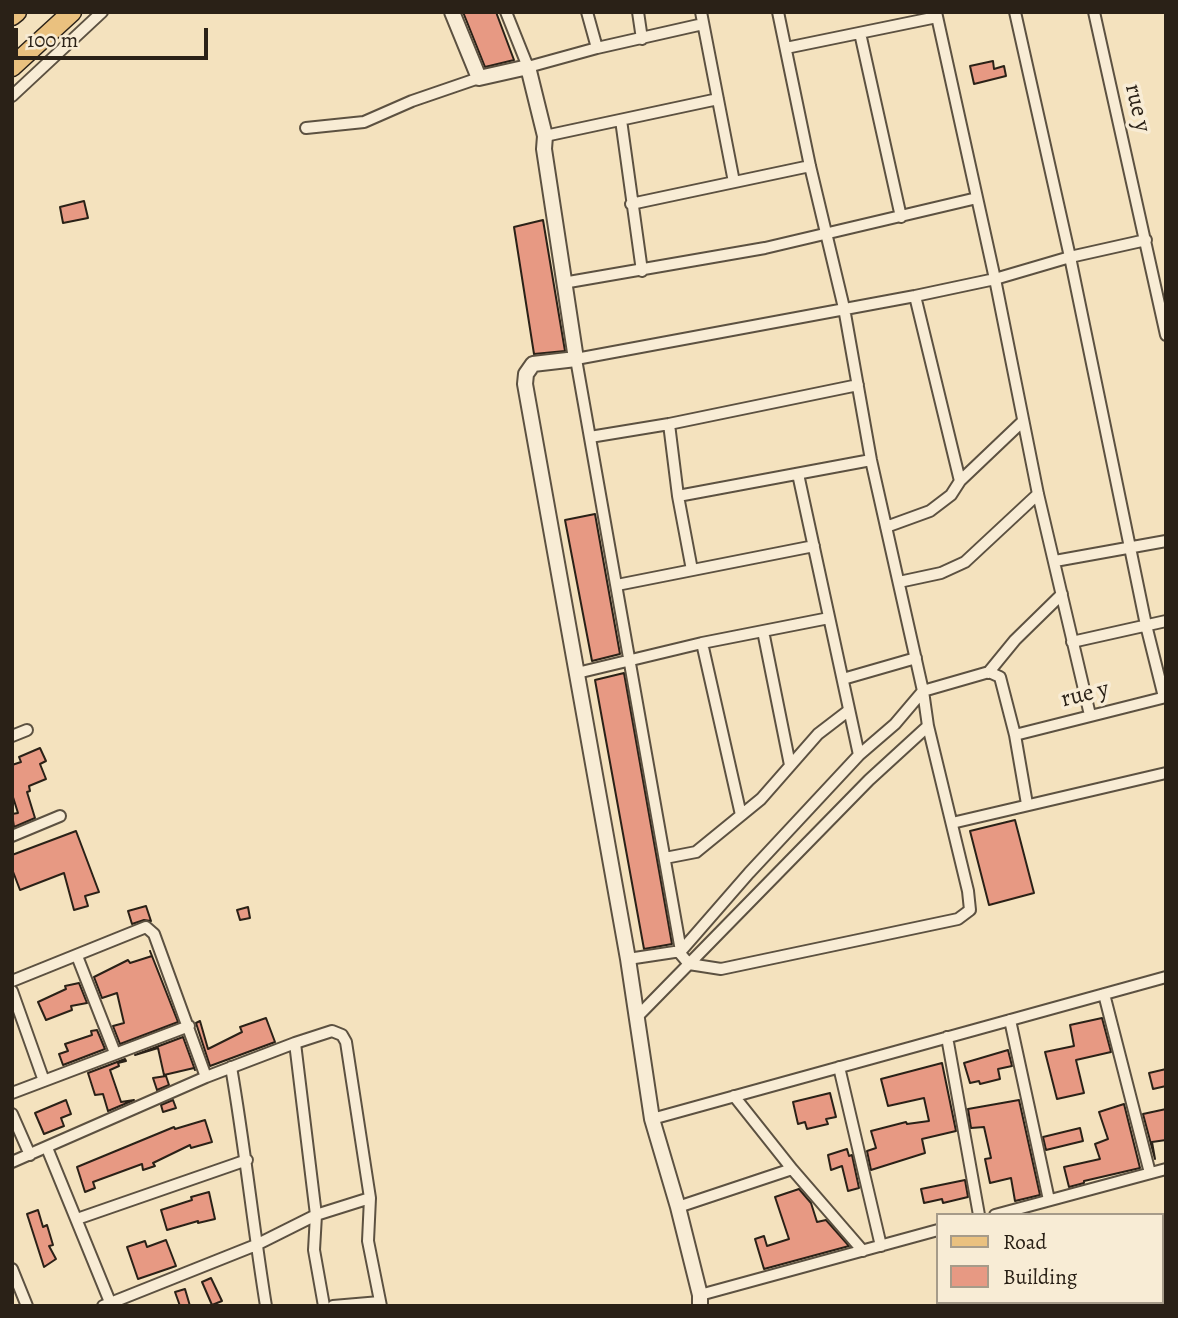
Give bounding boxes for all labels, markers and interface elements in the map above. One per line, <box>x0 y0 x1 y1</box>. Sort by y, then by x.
scale bar <box>18 14 212 58</box>
text: 100 m <box>27 26 78 54</box>
street label: rue y <box>1118 81 1156 135</box>
street label: rue y <box>1058 675 1112 715</box>
legend <box>936 1213 1164 1304</box>
text: Road <box>1003 1228 1047 1256</box>
text: Building <box>1003 1263 1077 1291</box>

